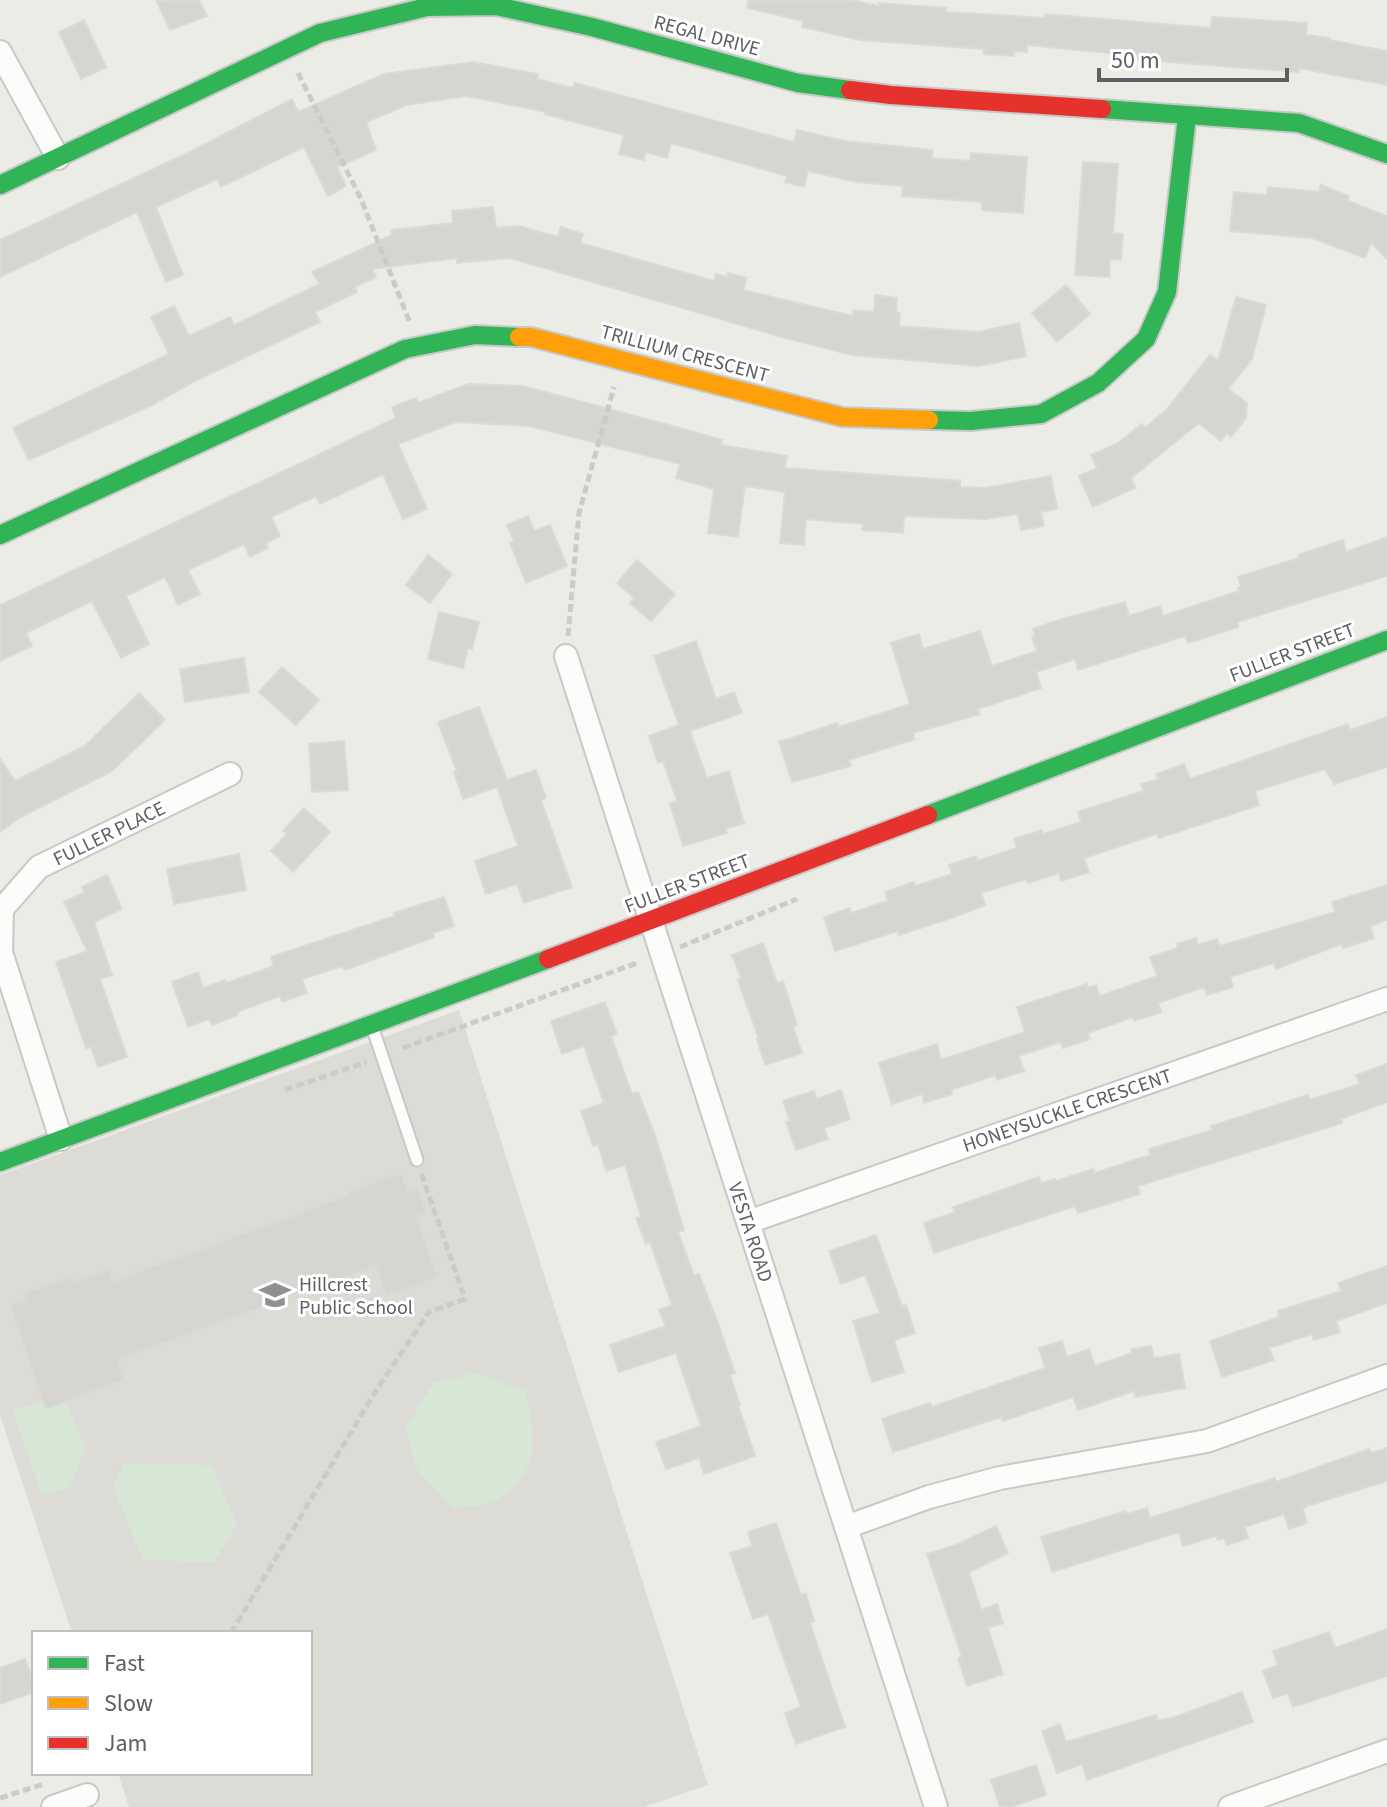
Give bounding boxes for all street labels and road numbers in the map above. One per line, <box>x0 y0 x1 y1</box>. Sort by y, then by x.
street label: REGAL DRIVE <box>651 8 763 64</box>
street label: TRILLIUM CRESCENT <box>597 318 772 390</box>
street label: FULLER STREET <box>1226 616 1359 690</box>
street label: FULLER PLACE <box>49 795 170 873</box>
street label: FULLER STREET <box>621 847 754 921</box>
street label: HONEYSUCKLE CRESCENT <box>959 1062 1176 1160</box>
street label: VESTA ROAD <box>721 1179 779 1286</box>

